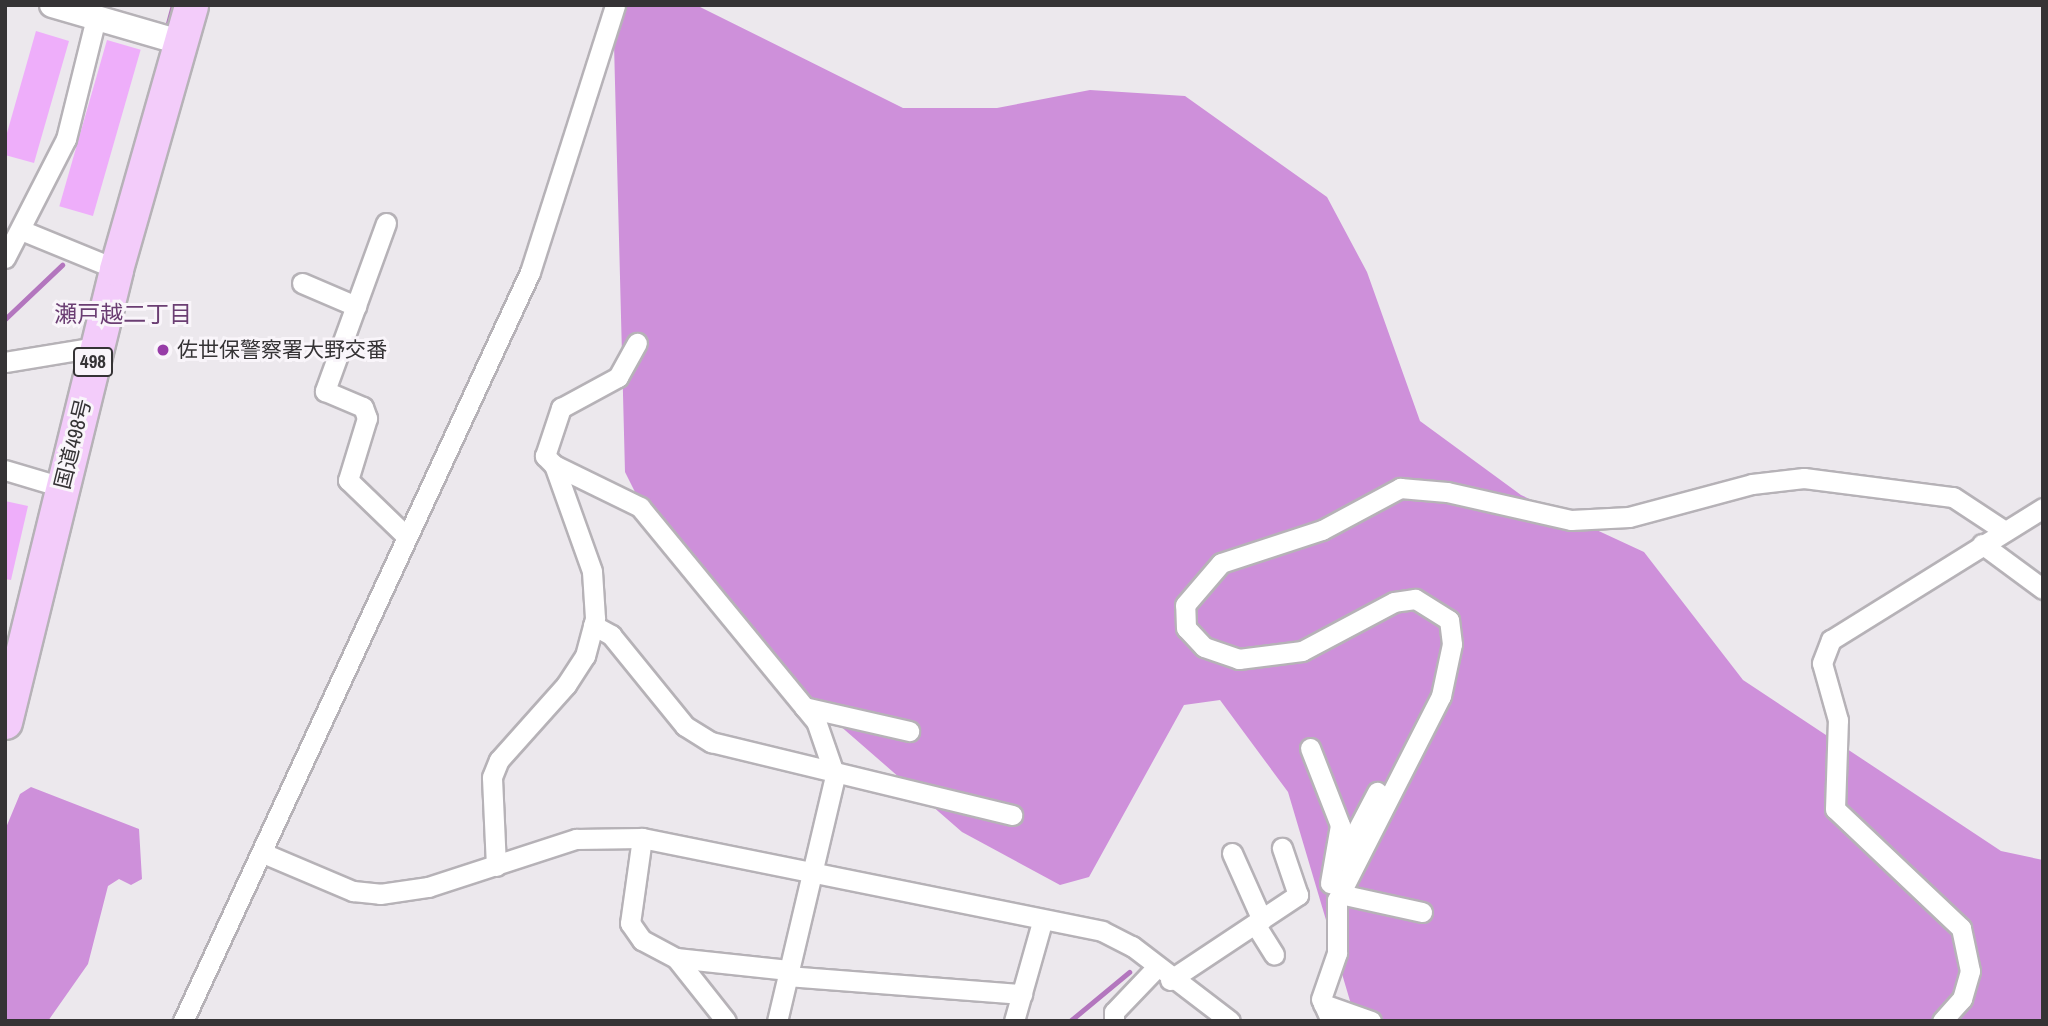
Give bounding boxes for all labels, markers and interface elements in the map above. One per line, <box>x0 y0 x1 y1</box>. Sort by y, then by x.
district label: 瀬戸越二丁目 <box>54 300 192 328</box>
place label: 佐世保警察署大野交番 <box>177 337 387 363</box>
marker: 佐世保警察署大野交番 <box>155 342 171 358</box>
road number: 498 <box>72 346 114 378</box>
street label: 国道498号 <box>50 396 96 492</box>

